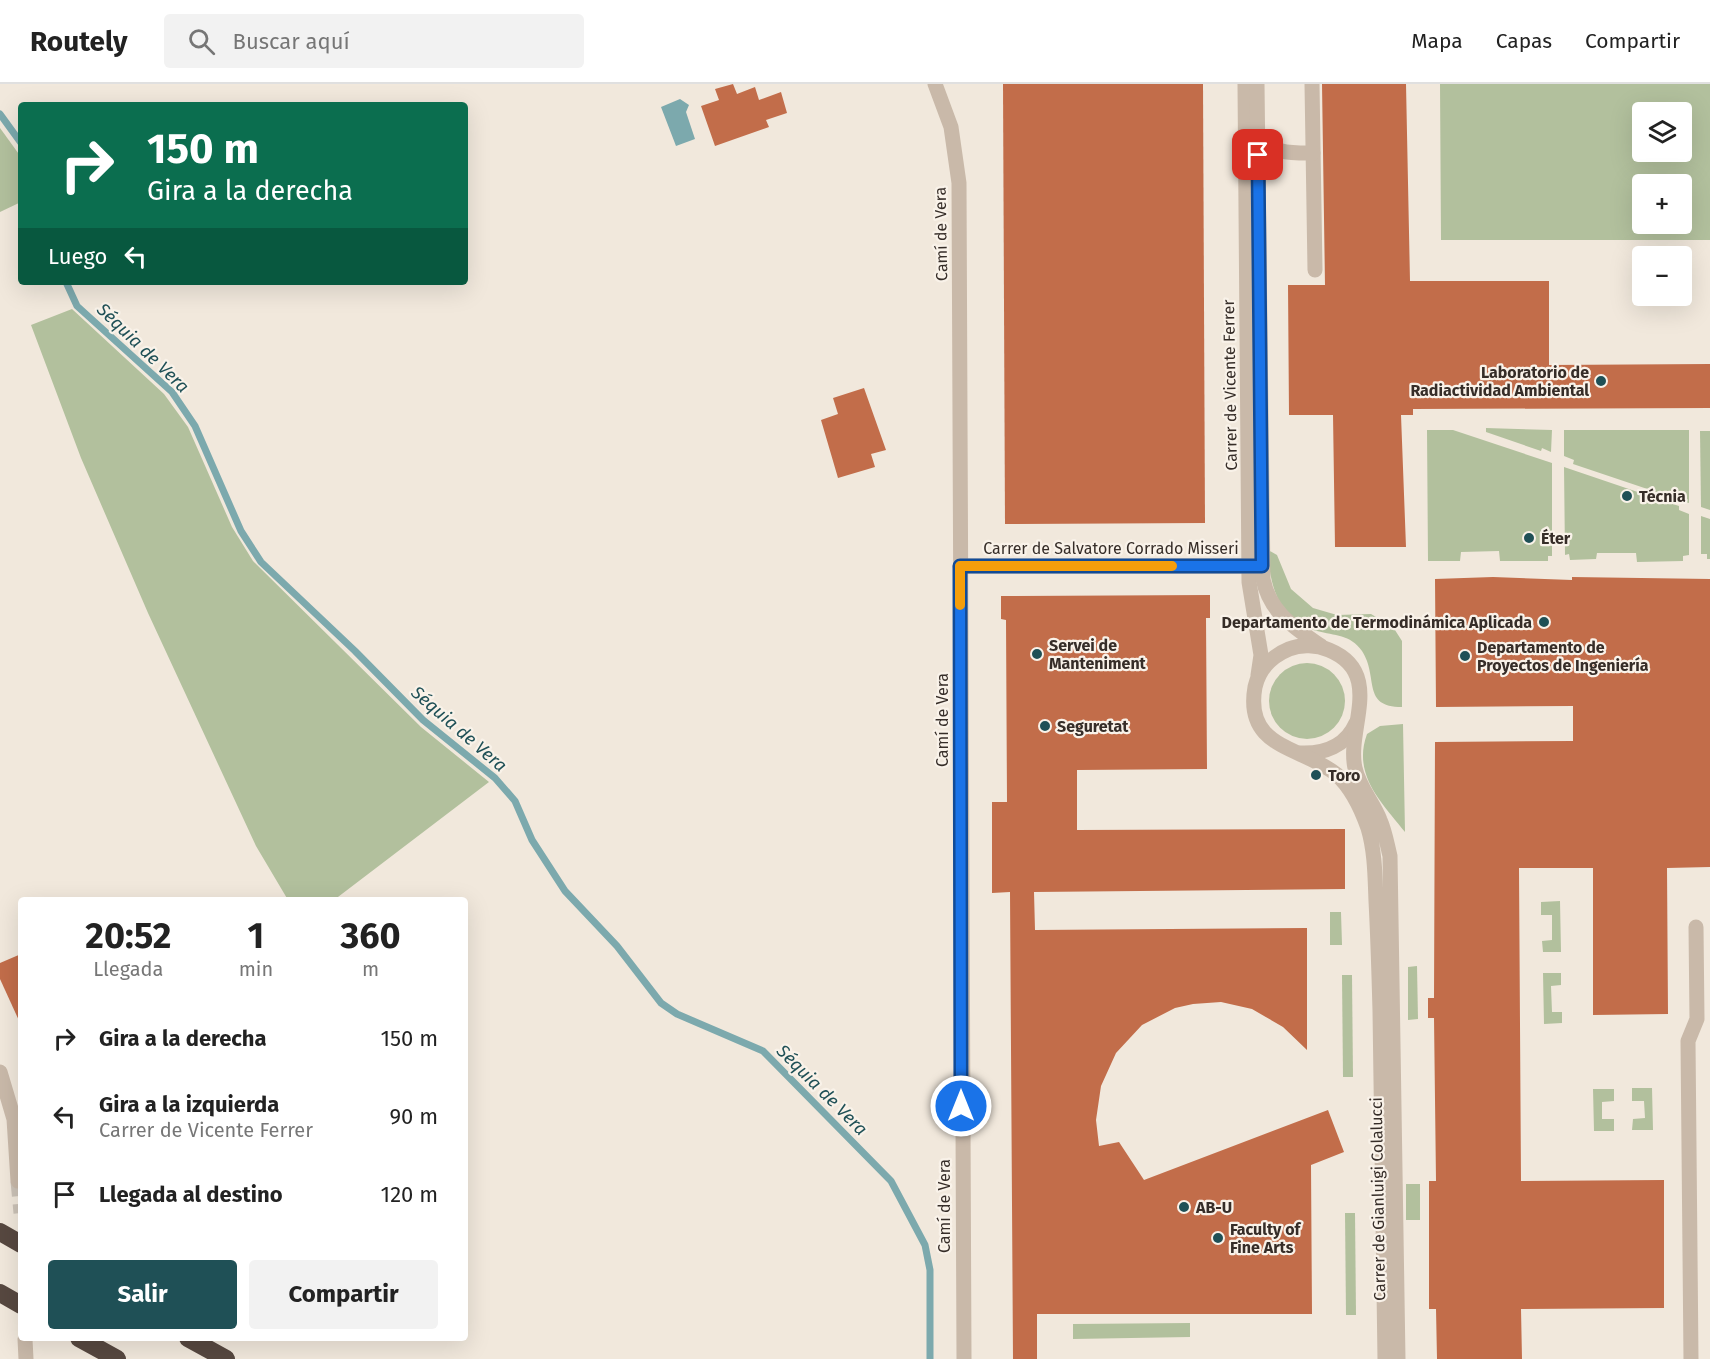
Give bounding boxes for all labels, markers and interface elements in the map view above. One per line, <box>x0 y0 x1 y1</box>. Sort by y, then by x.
search box <box>164 14 584 68</box>
text: Routely <box>30 25 128 58</box>
icon: search <box>185 25 218 58</box>
text: Buscar aquí <box>233 28 350 55</box>
text: Mapa <box>1411 28 1463 54</box>
text: Capas <box>1496 28 1552 54</box>
text: Compartir <box>1585 28 1680 54</box>
map controls <box>1632 102 1692 306</box>
button: layers <box>1632 102 1692 162</box>
text: 150 m <box>147 124 259 174</box>
icon: right <box>48 126 126 204</box>
pin <box>1232 129 1283 180</box>
icon: arrive <box>1241 138 1274 171</box>
button: + <box>1632 174 1692 234</box>
text: Gira a la derecha <box>147 175 353 207</box>
street label: Camí de Vera <box>931 187 951 281</box>
icon: left <box>119 240 152 273</box>
text: Luego <box>48 243 107 270</box>
button: − <box>1632 246 1692 306</box>
water label: Séquia de Vera <box>92 298 194 397</box>
street label: Carrer de Vicente Ferrer <box>1219 298 1241 471</box>
place label: Laboratorio de Radiactividad Ambiental <box>1410 363 1589 400</box>
marker: Laboratorio de Radiactividad Ambiental <box>1594 374 1608 388</box>
place label: Técnia <box>1639 487 1686 506</box>
marker: Técnia <box>1620 489 1634 503</box>
place label: Éter <box>1541 528 1571 548</box>
marker: Éter <box>1522 531 1536 545</box>
street label: Carrer de Salvatore Corrado Misseri <box>983 539 1239 558</box>
place label: Departamento de Termodinámica Aplicada <box>1222 613 1532 632</box>
marker: Departamento de Termodinámica Aplicada <box>1537 615 1551 629</box>
place label: Servei de Manteniment <box>1049 636 1147 673</box>
place label: Departamento de Proyectos de Ingeniería <box>1477 638 1649 675</box>
marker: Servei de Manteniment <box>1030 647 1044 661</box>
marker: Departamento de Proyectos de Ingeniería <box>1458 649 1472 663</box>
street label: Camí de Vera <box>933 673 952 767</box>
water label: Séquia de Vera <box>406 681 511 776</box>
place label: Seguretat <box>1057 717 1129 736</box>
marker: Seguretat <box>1038 719 1052 733</box>
place label: Toro <box>1328 766 1360 785</box>
marker: Toro <box>1309 768 1323 782</box>
text: 20:52 <box>85 914 171 958</box>
text: 1 <box>248 914 264 958</box>
text: 360 <box>341 914 401 958</box>
text: Llegada <box>93 957 163 981</box>
text: min <box>239 957 273 981</box>
text: m <box>362 957 379 981</box>
icon: right <box>48 1022 81 1055</box>
text: Gira a la derecha <box>99 1025 267 1052</box>
text: 150 m <box>380 1025 438 1052</box>
water label: Séquia de Vera <box>771 1039 872 1140</box>
position arrow <box>929 1074 993 1138</box>
text: Gira a la izquierda <box>99 1091 279 1118</box>
street label: Carrer de Gianluigi Colalucci <box>1367 1097 1389 1301</box>
icon: left <box>48 1100 81 1133</box>
text: 90 m <box>389 1103 438 1130</box>
text: Carrer de Vicente Ferrer <box>99 1118 313 1142</box>
street label: Camí de Vera <box>935 1159 954 1253</box>
icon: arrive <box>48 1178 81 1211</box>
text: Llegada al destino <box>99 1181 283 1208</box>
text: 120 m <box>381 1181 438 1208</box>
place label: AB-U <box>1195 1198 1232 1217</box>
marker: AB-U <box>1177 1200 1191 1214</box>
place label: Faculty of Fine Arts <box>1230 1220 1302 1257</box>
marker: Faculty of Fine Arts <box>1211 1231 1225 1245</box>
button: Salir <box>48 1260 237 1329</box>
button: Compartir <box>249 1260 438 1329</box>

